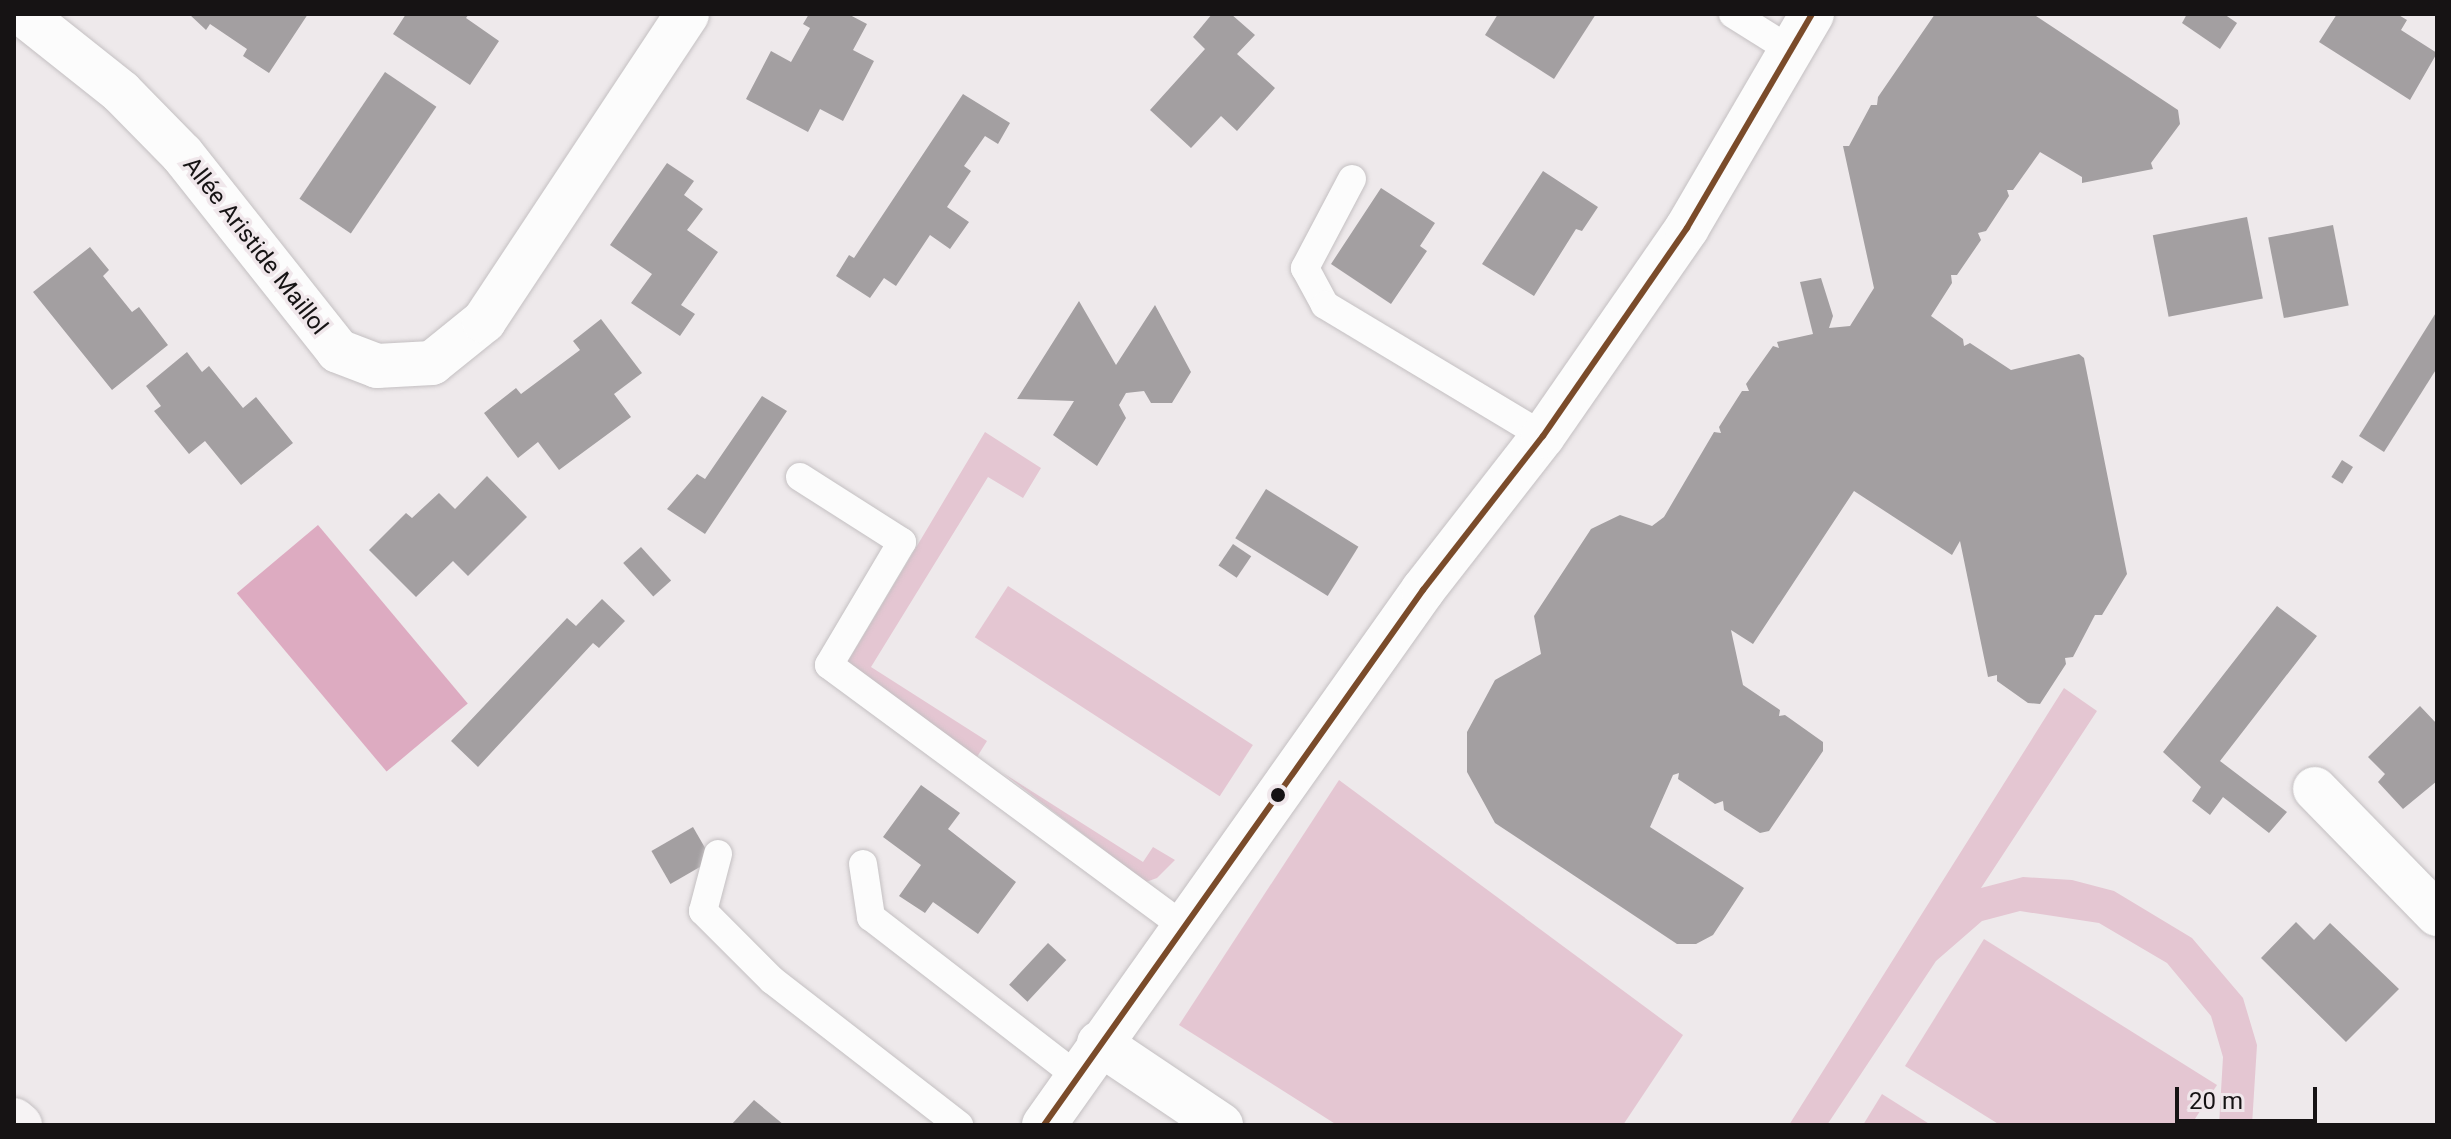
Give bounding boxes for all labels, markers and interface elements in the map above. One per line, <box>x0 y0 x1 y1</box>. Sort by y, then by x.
street label: Allée Aristide Maillol <box>177 151 333 341</box>
unlabelled marker <box>1270 787 1286 803</box>
scale bar <box>2179 1071 2321 1121</box>
text: 20 m <box>2189 1087 2243 1115</box>

